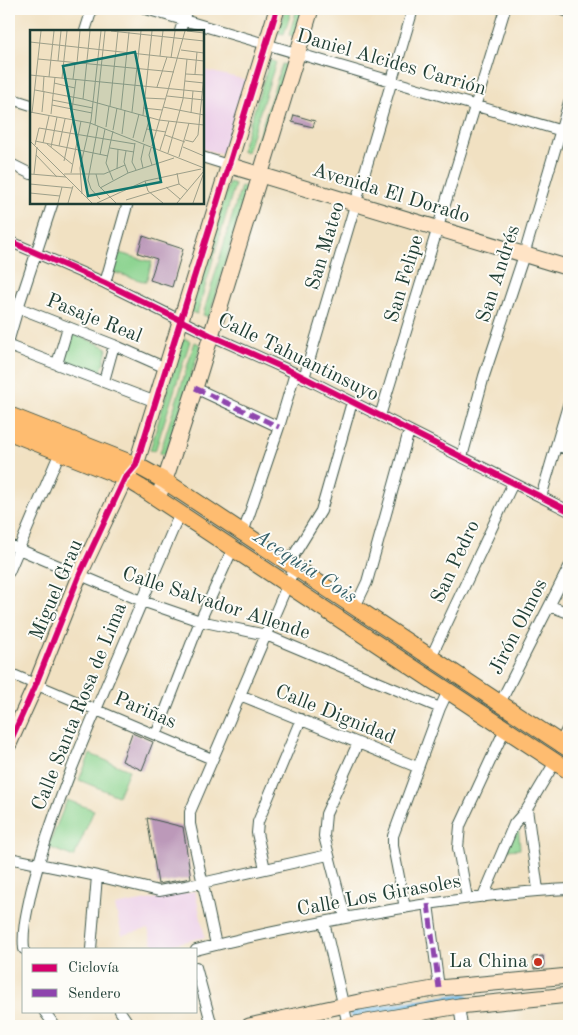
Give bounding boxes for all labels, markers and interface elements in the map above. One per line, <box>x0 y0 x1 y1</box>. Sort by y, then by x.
street label: Daniel Alcides Carrión <box>294 26 488 100</box>
inset map <box>30 30 204 204</box>
street label: Avenida El Dorado <box>310 161 472 227</box>
street label: San Mateo <box>303 199 349 293</box>
street label: San Andrés <box>474 223 524 325</box>
street label: San Felipe <box>382 233 428 325</box>
street label: Pasaje Real <box>43 291 145 347</box>
street label: Calle Tahuantinsuyo <box>214 310 382 406</box>
street label: San Pedro <box>428 517 484 607</box>
water label: Acequia Cois <box>249 525 361 608</box>
street label: Miguel Grau <box>27 537 87 643</box>
street label: Calle Salvador Allende <box>120 564 312 644</box>
street label: Jirón Olmos <box>486 576 552 678</box>
street label: Calle Santa Rosa de Lima <box>29 600 131 814</box>
street label: Calle Dignidad <box>272 682 398 748</box>
street label: Pariñas <box>111 689 179 733</box>
street label: Calle Los Girasoles <box>295 872 463 920</box>
legend <box>22 948 198 1012</box>
place label: La China <box>449 952 528 972</box>
marker: La China <box>532 956 544 968</box>
text: Ciclovía <box>68 961 120 976</box>
text: Sendero <box>68 987 121 1002</box>

